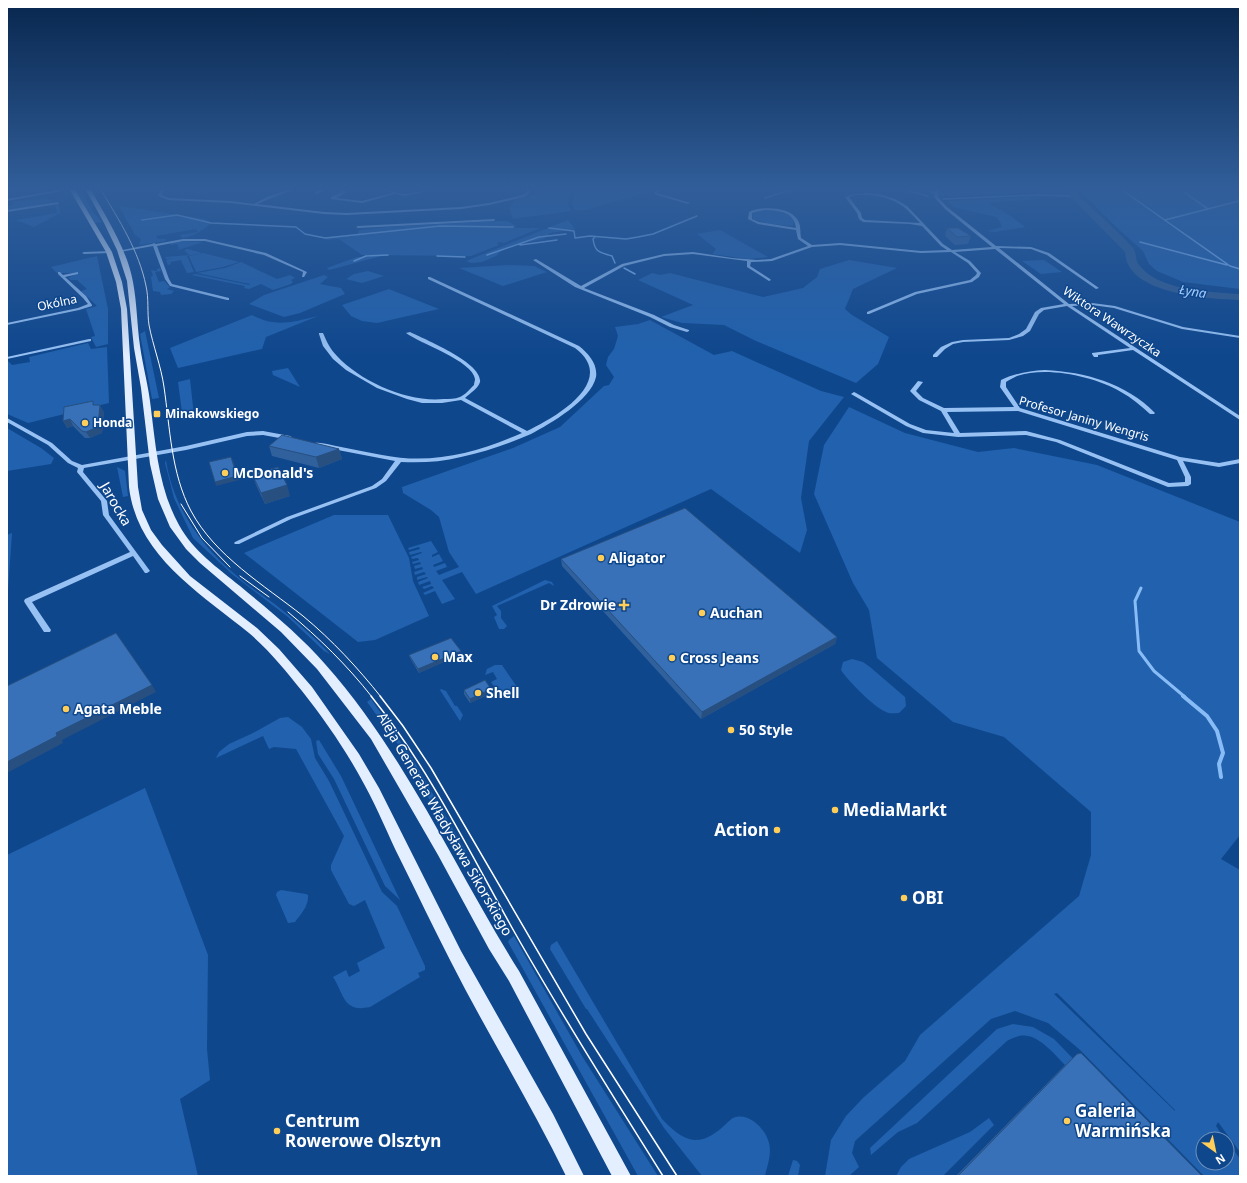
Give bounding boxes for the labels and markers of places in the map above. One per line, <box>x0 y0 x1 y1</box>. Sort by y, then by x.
place label: Minakowskiego <box>165 405 259 422</box>
marker: Minakowskiego <box>152 409 162 419</box>
place label: Honda <box>93 414 132 431</box>
marker: Honda <box>80 418 90 428</box>
place label: McDonald's <box>233 463 313 482</box>
marker: McDonald's <box>220 468 230 478</box>
place label: Aligator <box>609 548 666 567</box>
marker: Aligator <box>596 553 606 563</box>
place label: Dr Zdrowie <box>540 595 616 614</box>
marker: Dr Zdrowie <box>619 600 629 610</box>
place label: Auchan <box>710 603 763 622</box>
marker: Auchan <box>697 608 707 618</box>
place label: Max <box>443 647 474 666</box>
place label: Cross Jeans <box>680 648 759 667</box>
marker: Max <box>430 652 440 662</box>
marker: Cross Jeans <box>667 653 677 663</box>
place label: Shell <box>486 683 520 702</box>
marker: Shell <box>473 688 483 698</box>
place label: Agata Meble <box>74 699 162 718</box>
marker: Agata Meble <box>61 704 71 714</box>
place label: 50 Style <box>739 720 793 739</box>
marker: 50 Style <box>726 725 736 735</box>
place label: MediaMarkt <box>843 798 947 821</box>
marker: MediaMarkt <box>830 805 840 815</box>
place label: Action <box>714 818 769 841</box>
marker: Action <box>772 825 782 835</box>
place label: OBI <box>912 886 944 909</box>
marker: OBI <box>899 893 909 903</box>
place label: Galeria Warmińska <box>1075 1099 1171 1142</box>
place label: Centrum Rowerowe Olsztyn <box>285 1109 441 1152</box>
marker: Galeria Warmińska <box>1062 1116 1072 1126</box>
marker: Centrum Rowerowe Olsztyn <box>272 1126 282 1136</box>

